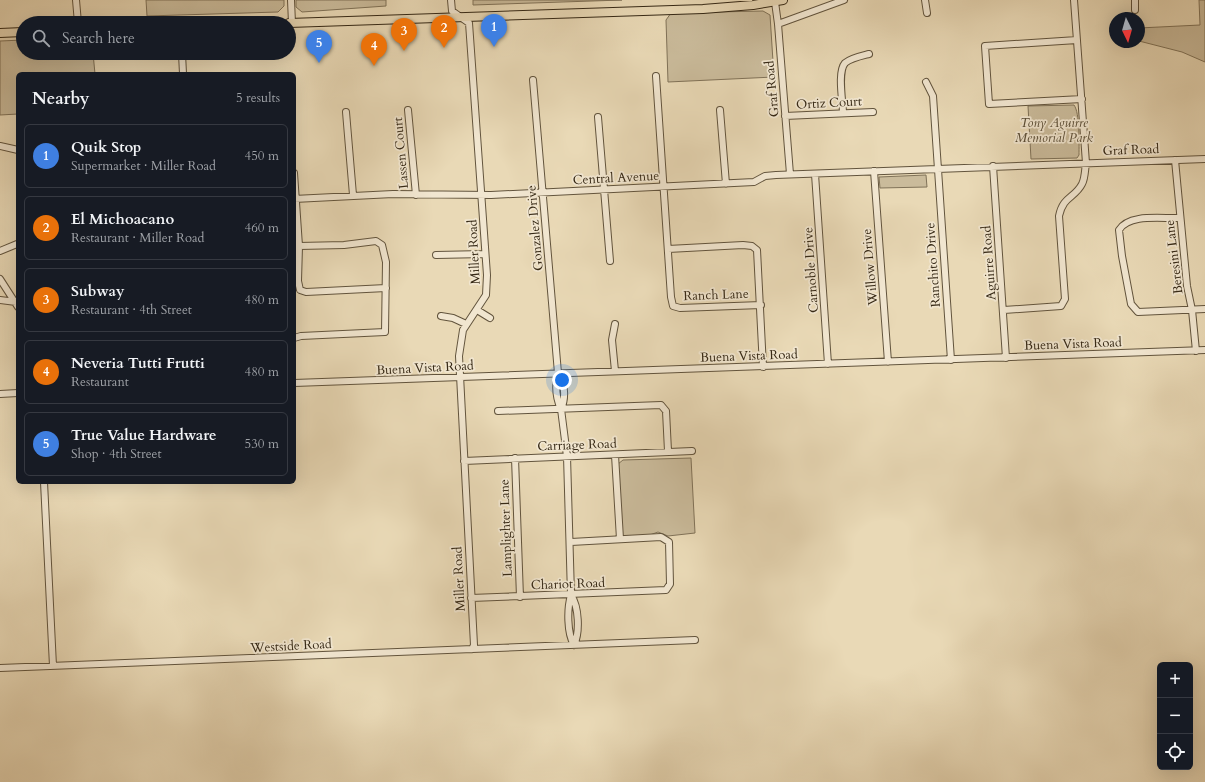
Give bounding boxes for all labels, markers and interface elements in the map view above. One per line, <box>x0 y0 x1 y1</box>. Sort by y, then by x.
north arrow <box>1109 12 1145 48</box>
pin: 1 <box>481 14 507 47</box>
pin: 2 <box>431 15 457 48</box>
search box <box>16 16 296 60</box>
pin: 3 <box>391 18 417 51</box>
icon: search <box>30 27 52 49</box>
text: Search here <box>62 28 135 48</box>
pin: 5 <box>306 30 332 63</box>
pin: 4 <box>361 33 387 66</box>
street label: Graf Road <box>761 60 783 118</box>
text: Nearby <box>32 87 89 110</box>
text: 5 results <box>236 89 280 107</box>
street label: Ortiz Court <box>796 92 862 114</box>
park label: Tony Aguirre Memorial Park <box>1015 114 1094 147</box>
street label: Lassen Court <box>389 116 413 190</box>
text: Quik Stop <box>71 137 141 157</box>
street label: Graf Road <box>1102 140 1160 160</box>
text: 1 <box>43 147 49 165</box>
text: 450 m <box>245 147 279 165</box>
text: Supermarket · Miller Road <box>71 157 216 175</box>
street label: Central Avenue <box>572 167 660 189</box>
street label: Gonzalez Drive <box>522 184 548 272</box>
text: El Michoacano <box>71 209 174 229</box>
text: 2 <box>43 219 49 237</box>
text: 460 m <box>245 219 279 237</box>
street label: Miller Road <box>463 219 485 285</box>
street label: Beresini Lane <box>1161 219 1187 295</box>
street label: Ranchito Drive <box>921 222 945 308</box>
street label: Aguirre Road <box>977 225 1001 301</box>
street label: Carnoble Drive <box>799 226 823 313</box>
street label: Willow Drive <box>858 228 882 307</box>
text: Restaurant · Miller Road <box>71 229 204 247</box>
text: Subway <box>71 281 124 301</box>
street label: Ranch Lane <box>683 285 749 305</box>
text: 3 <box>43 291 49 309</box>
text: 480 m <box>245 291 279 309</box>
text: Restaurant · 4th Street <box>71 301 192 319</box>
street label: Buena Vista Road <box>1024 333 1122 355</box>
street label: Buena Vista Road <box>700 345 798 367</box>
text: Neveria Tutti Frutti <box>71 353 205 373</box>
street label: Buena Vista Road <box>376 356 474 380</box>
text: 4 <box>43 363 49 381</box>
text: 480 m <box>245 363 279 381</box>
your location <box>552 370 572 390</box>
text: Restaurant <box>71 373 129 391</box>
text: True Value Hardware <box>71 425 216 445</box>
text: 5 <box>43 435 49 453</box>
text: 530 m <box>245 435 279 453</box>
street label: Carriage Road <box>537 435 617 455</box>
text: Shop · 4th Street <box>71 445 162 463</box>
street label: Lamplighter Lane <box>495 479 517 577</box>
street label: Miller Road <box>448 546 470 612</box>
street label: Chariot Road <box>531 574 606 594</box>
street label: Westside Road <box>249 635 332 657</box>
map controls <box>1157 662 1193 770</box>
button: + <box>1157 662 1193 698</box>
button: − <box>1157 698 1193 734</box>
button: locate <box>1157 734 1193 770</box>

